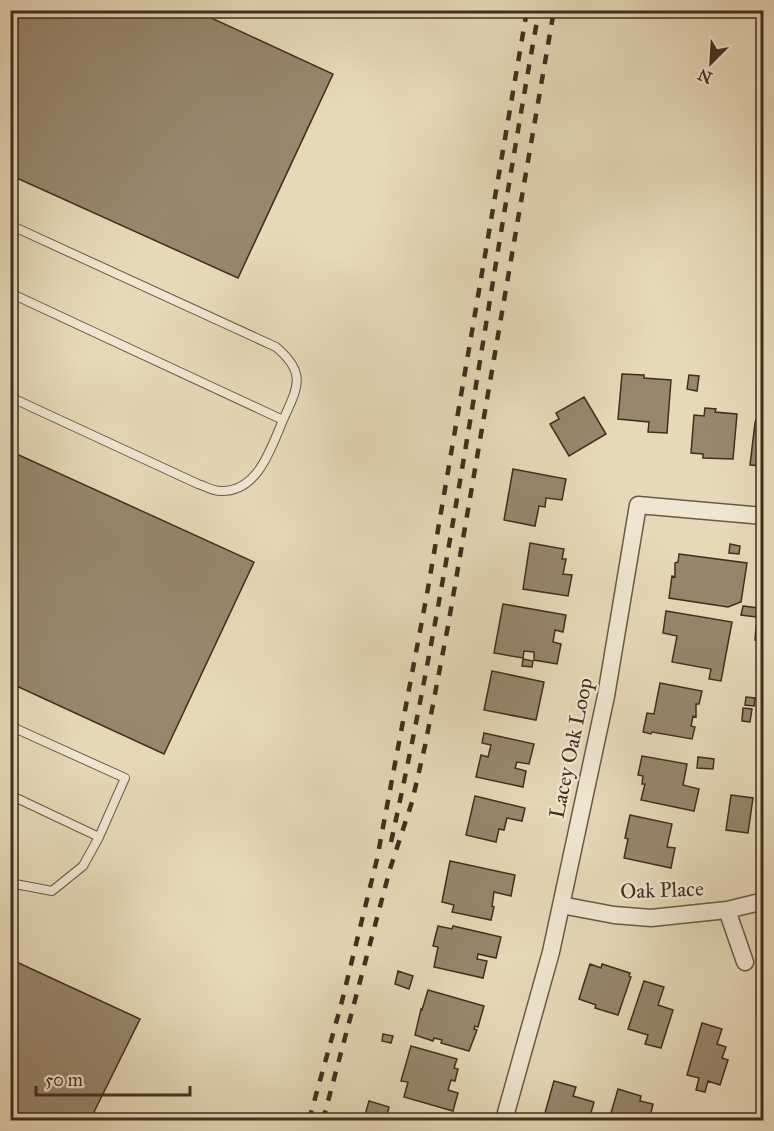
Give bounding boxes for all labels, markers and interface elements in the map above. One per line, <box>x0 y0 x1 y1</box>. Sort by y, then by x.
north arrow <box>681 33 741 93</box>
text: N <box>695 65 715 88</box>
street label: Lacey Oak Loop <box>543 675 599 821</box>
street label: Oak Place <box>620 876 704 904</box>
scale bar <box>36 1059 190 1097</box>
text: 50 m <box>45 1069 83 1091</box>

